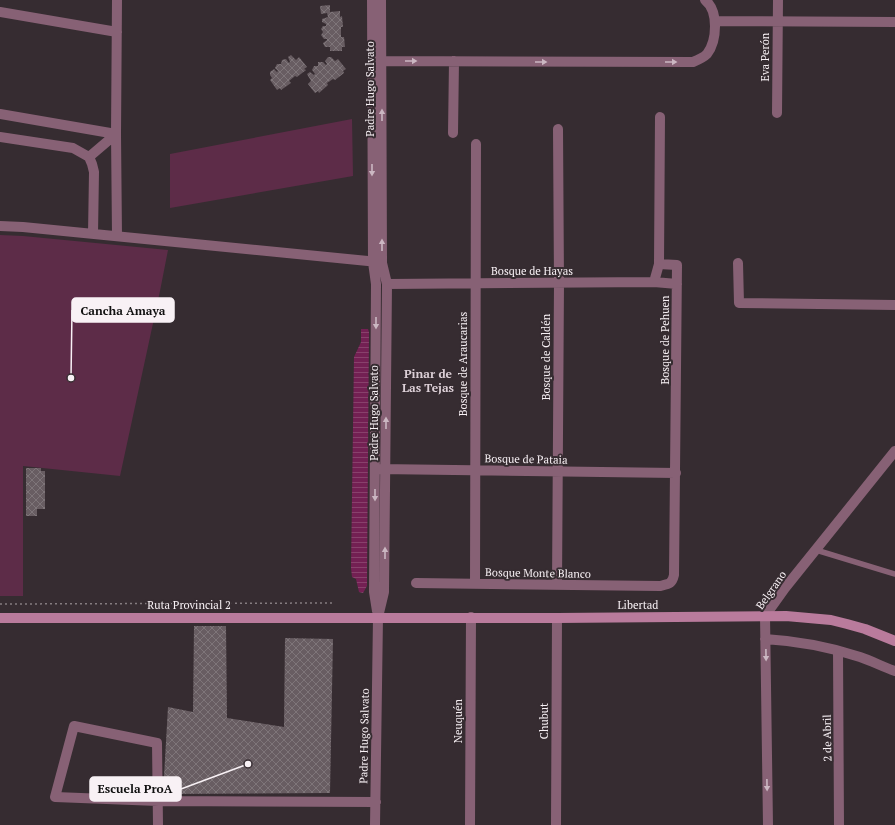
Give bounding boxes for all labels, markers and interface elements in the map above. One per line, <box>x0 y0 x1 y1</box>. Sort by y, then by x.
street label: Eva Perón <box>758 32 772 81</box>
street label: Padre Hugo Salvato <box>363 41 377 137</box>
one-way arrow <box>405 58 418 64</box>
one-way arrow <box>535 59 548 65</box>
one-way arrow <box>665 59 678 65</box>
one-way arrow <box>379 108 385 121</box>
one-way arrow <box>369 164 375 177</box>
one-way arrow <box>379 238 385 251</box>
street label: Bosque de Hayas <box>491 264 573 278</box>
street label: Bosque de Pehuen <box>658 295 672 385</box>
callout: Cancha Amaya <box>72 298 174 322</box>
text: Cancha Amaya <box>80 303 166 318</box>
street label: Bosque de Araucarias <box>456 312 470 416</box>
street label: Bosque de Caldén <box>539 313 553 400</box>
one-way arrow <box>372 317 379 329</box>
street label: Padre Hugo Salvato <box>367 365 381 461</box>
district label: Pinar de Las Tejas <box>402 366 455 395</box>
one-way arrow <box>383 416 389 429</box>
street label: Bosque de Pataia <box>484 451 568 467</box>
one-way arrow <box>372 489 378 502</box>
one-way arrow <box>382 546 388 559</box>
street label: Bosque Monte Blanco <box>485 565 591 581</box>
street label: Belgrano <box>753 568 789 612</box>
street label: Ruta Provincial 2 <box>147 598 231 612</box>
street label: Libertad <box>618 598 658 612</box>
one-way arrow <box>762 649 769 661</box>
street label: Padre Hugo Salvato <box>356 688 372 784</box>
street label: Neuquén <box>451 698 465 743</box>
street label: Chubut <box>537 703 551 739</box>
street label: 2 de Abril <box>820 714 834 762</box>
callout: Escuela ProA <box>90 777 181 801</box>
one-way arrow <box>764 779 770 792</box>
text: Escuela ProA <box>98 781 173 796</box>

